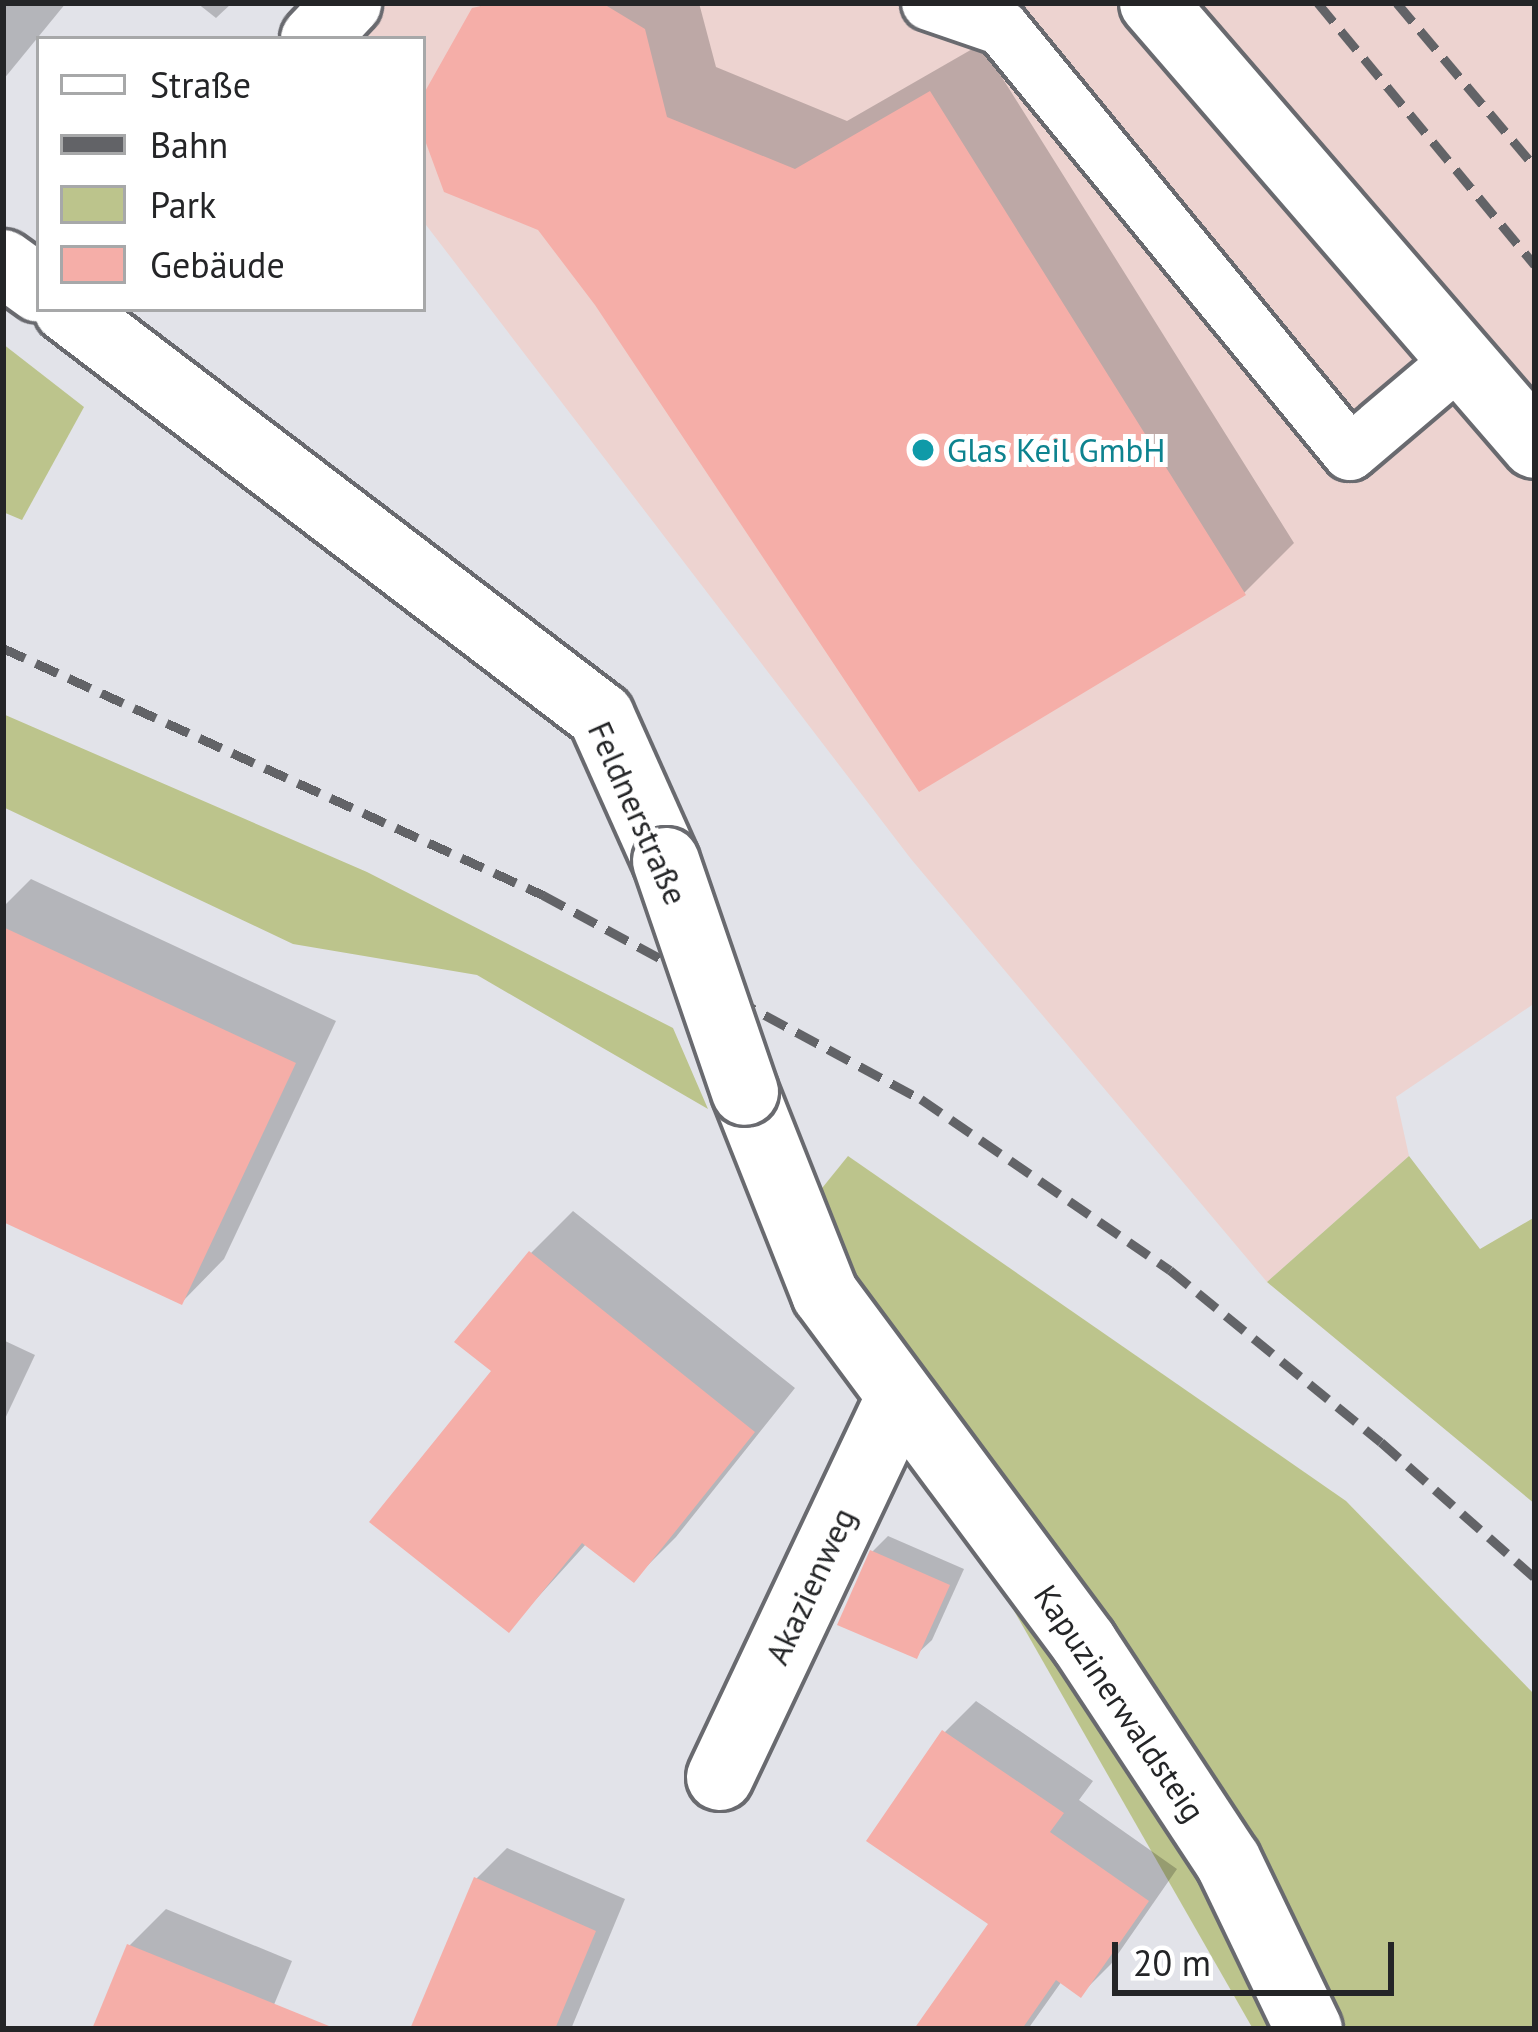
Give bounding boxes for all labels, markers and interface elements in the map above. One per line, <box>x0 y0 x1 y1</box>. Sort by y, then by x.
legend <box>36 36 426 312</box>
text: Straße <box>150 61 251 108</box>
text: Bahn <box>150 121 228 168</box>
text: Park <box>150 181 216 228</box>
text: Gebäude <box>150 241 285 288</box>
place label: Glas Keil GmbH <box>947 430 1165 470</box>
marker: Glas Keil GmbH <box>910 437 936 463</box>
street label: Feldnerstraße <box>580 715 696 911</box>
street label: Akazienweg <box>757 1502 863 1670</box>
street label: Kapuzinerwaldsteig <box>1026 1577 1214 1829</box>
scale bar <box>1118 1918 1400 1992</box>
text: 20 m <box>1133 1939 1211 1986</box>

